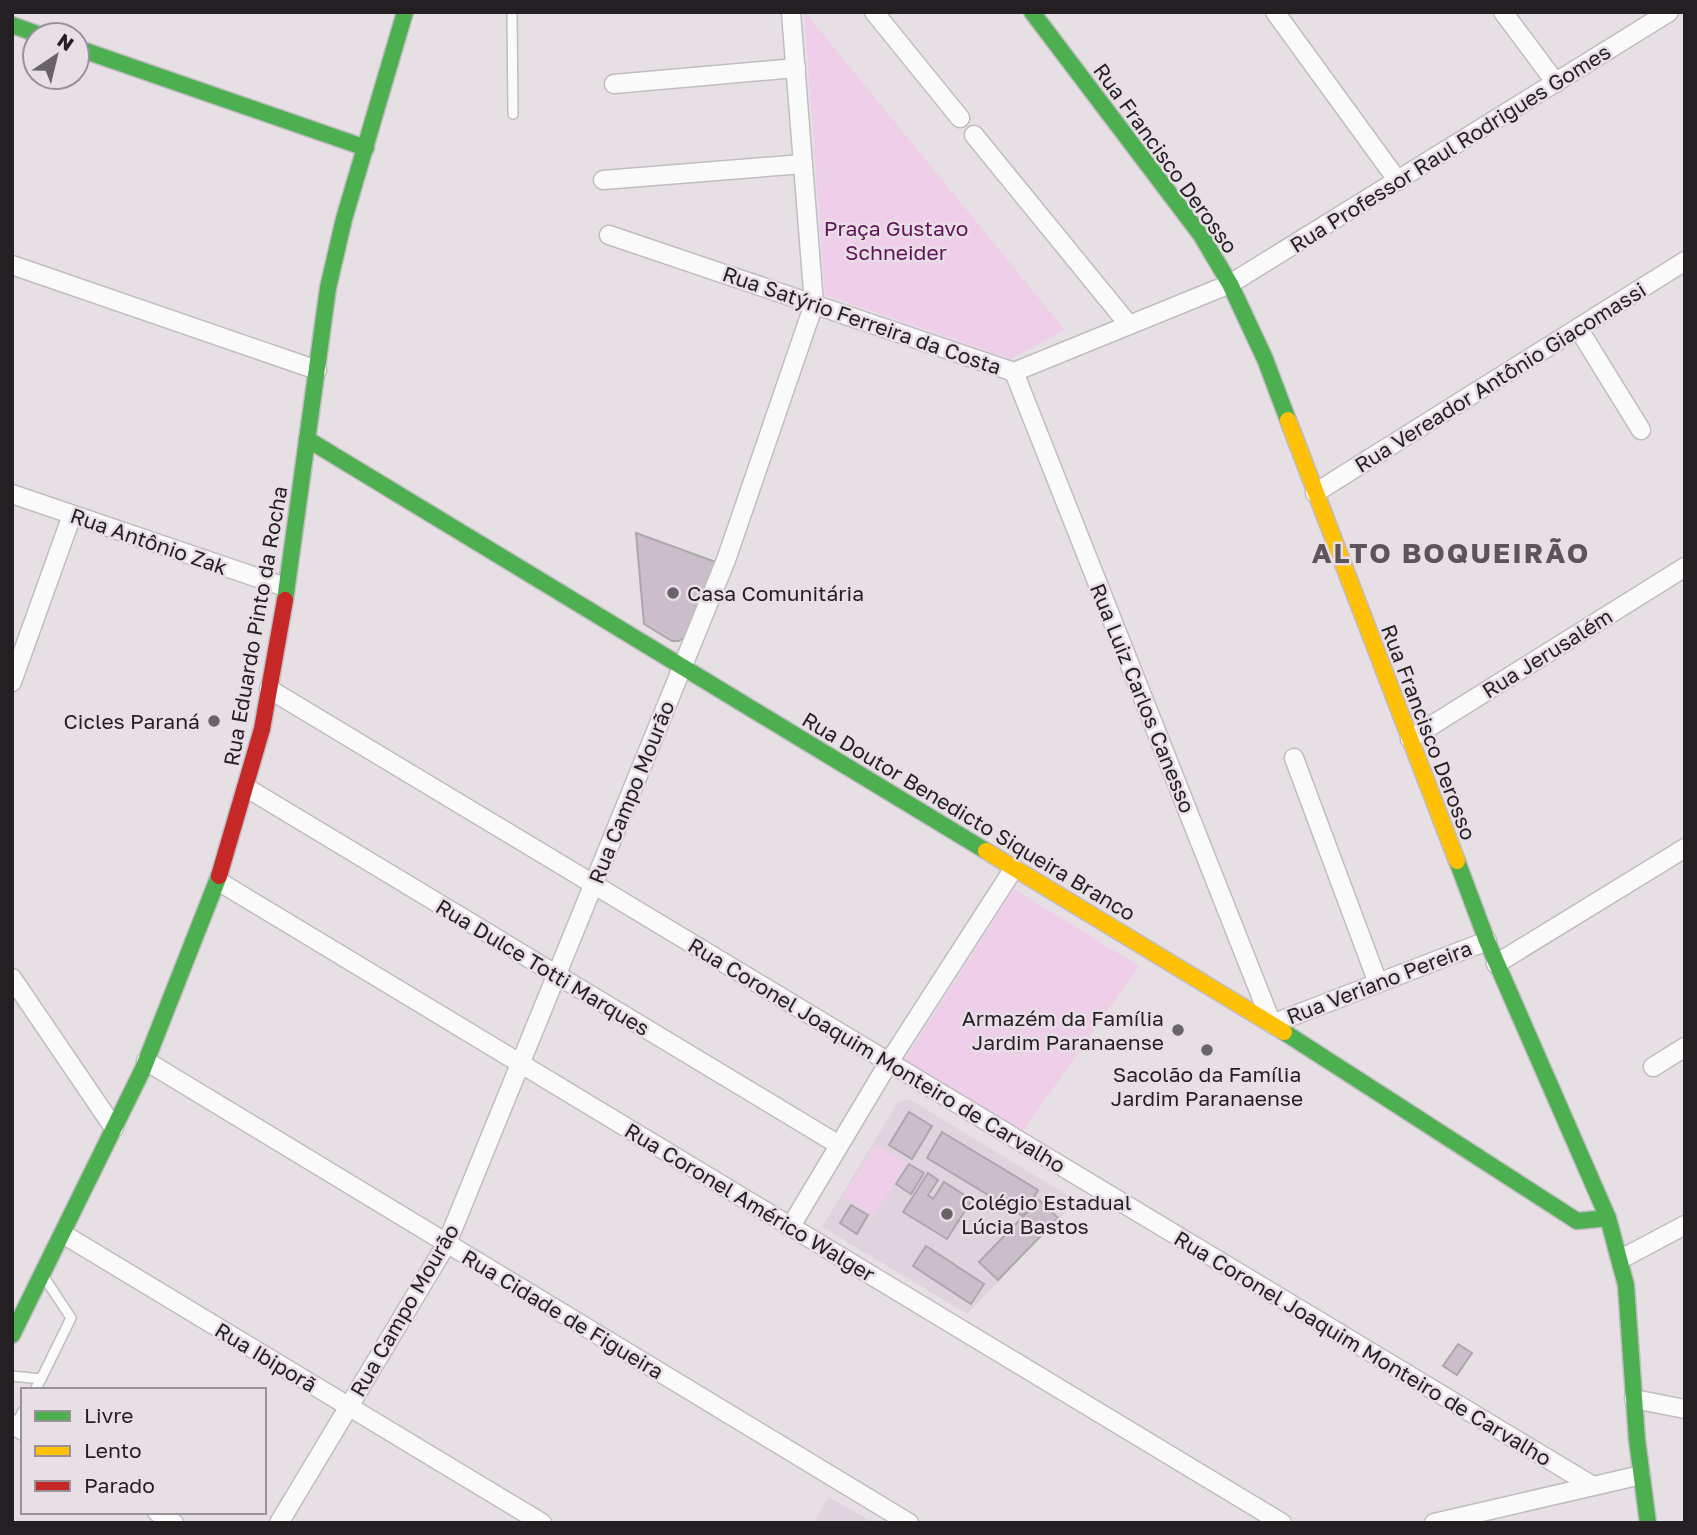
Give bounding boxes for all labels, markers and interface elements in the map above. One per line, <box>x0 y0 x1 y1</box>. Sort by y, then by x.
north arrow <box>21 21 91 91</box>
text: N <box>54 28 79 55</box>
street label: Rua Professor Raul Rodrigues Gomes <box>1285 38 1615 258</box>
street label: Rua Francisco Derosso <box>1088 58 1244 258</box>
park label: Praça Gustavo Schneider <box>824 215 968 265</box>
street label: Rua Satýrio Ferreira da Costa <box>719 260 1005 380</box>
street label: Rua Vereador Antônio Giacomassi <box>1350 276 1650 478</box>
street label: Rua Eduardo Pinto da Rocha <box>218 484 292 768</box>
street label: Rua Antônio Zak <box>67 502 231 580</box>
district label: ALTO BOQUEIRÃO <box>1312 536 1590 569</box>
street label: Rua Luiz Carlos Canesso <box>1085 579 1201 817</box>
place label: Casa Comunitária <box>687 580 864 606</box>
marker: Casa Comunitária <box>665 585 681 601</box>
street label: Rua Jerusalém <box>1477 603 1617 703</box>
street label: Rua Francisco Derosso <box>1376 621 1482 843</box>
street label: Rua Campo Mourão <box>582 697 680 887</box>
street label: Rua Doutor Benedicto Siqueira Branco <box>798 706 1140 926</box>
place label: Cicles Paraná <box>64 708 200 734</box>
marker: Cicles Paraná <box>206 713 222 729</box>
street label: Rua Dulce Totti Marques <box>432 893 654 1041</box>
street label: Rua Coronel Joaquim Monteiro de Carvalho <box>684 932 1070 1178</box>
street label: Rua Veriano Pereira <box>1283 935 1475 1029</box>
place label: Armazém da Família Jardim Paranaense <box>962 1005 1164 1055</box>
marker: Armazém da Família Jardim Paranaense <box>1170 1022 1186 1038</box>
marker: Sacolão da Família Jardim Paranaense <box>1199 1042 1215 1058</box>
place label: Sacolão da Família Jardim Paranaense <box>1111 1061 1303 1111</box>
street label: Rua Coronel Américo Walger <box>620 1117 880 1287</box>
place label: Colégio Estadual Lúcia Bastos <box>961 1189 1131 1239</box>
marker: Colégio Estadual Lúcia Bastos <box>939 1206 955 1222</box>
street label: Rua Campo Mourão <box>344 1219 464 1401</box>
street label: Rua Coronel Joaquim Monteiro de Carvalho <box>1170 1225 1556 1471</box>
street label: Rua Cidade de Figueira <box>458 1244 668 1384</box>
street label: Rua Ibiporã <box>210 1316 322 1398</box>
legend <box>21 1388 266 1514</box>
text: Livre <box>84 1402 134 1428</box>
text: Lento <box>84 1437 142 1463</box>
text: Parado <box>84 1472 155 1498</box>

